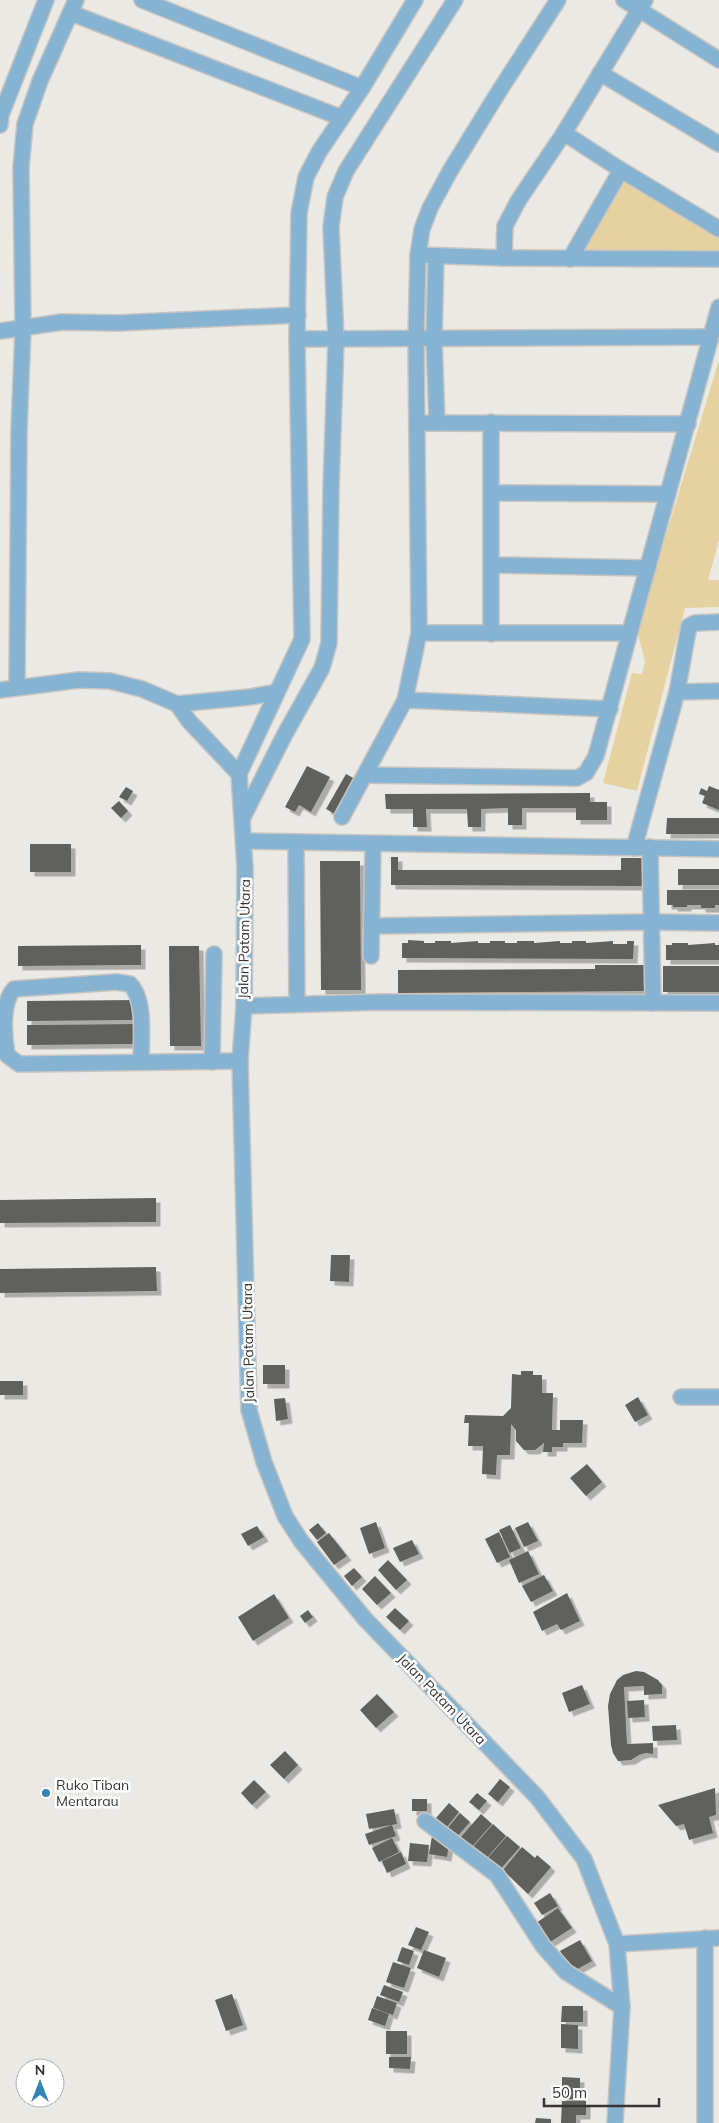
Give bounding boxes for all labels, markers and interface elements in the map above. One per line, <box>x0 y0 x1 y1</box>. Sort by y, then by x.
street label: Jalan Patam Utara <box>234 879 254 999</box>
street label: Jalan Patam Utara <box>238 1283 258 1403</box>
street label: Jalan Patam Utara <box>394 1650 490 1748</box>
place label: Ruko Tiban Mentarau <box>56 1776 129 1810</box>
marker: Ruko Tiban Mentarau <box>40 1787 52 1799</box>
north arrow <box>15 2058 65 2108</box>
text: N <box>35 2061 45 2079</box>
scale bar <box>544 2076 659 2108</box>
text: 50 m <box>552 2083 587 2102</box>

